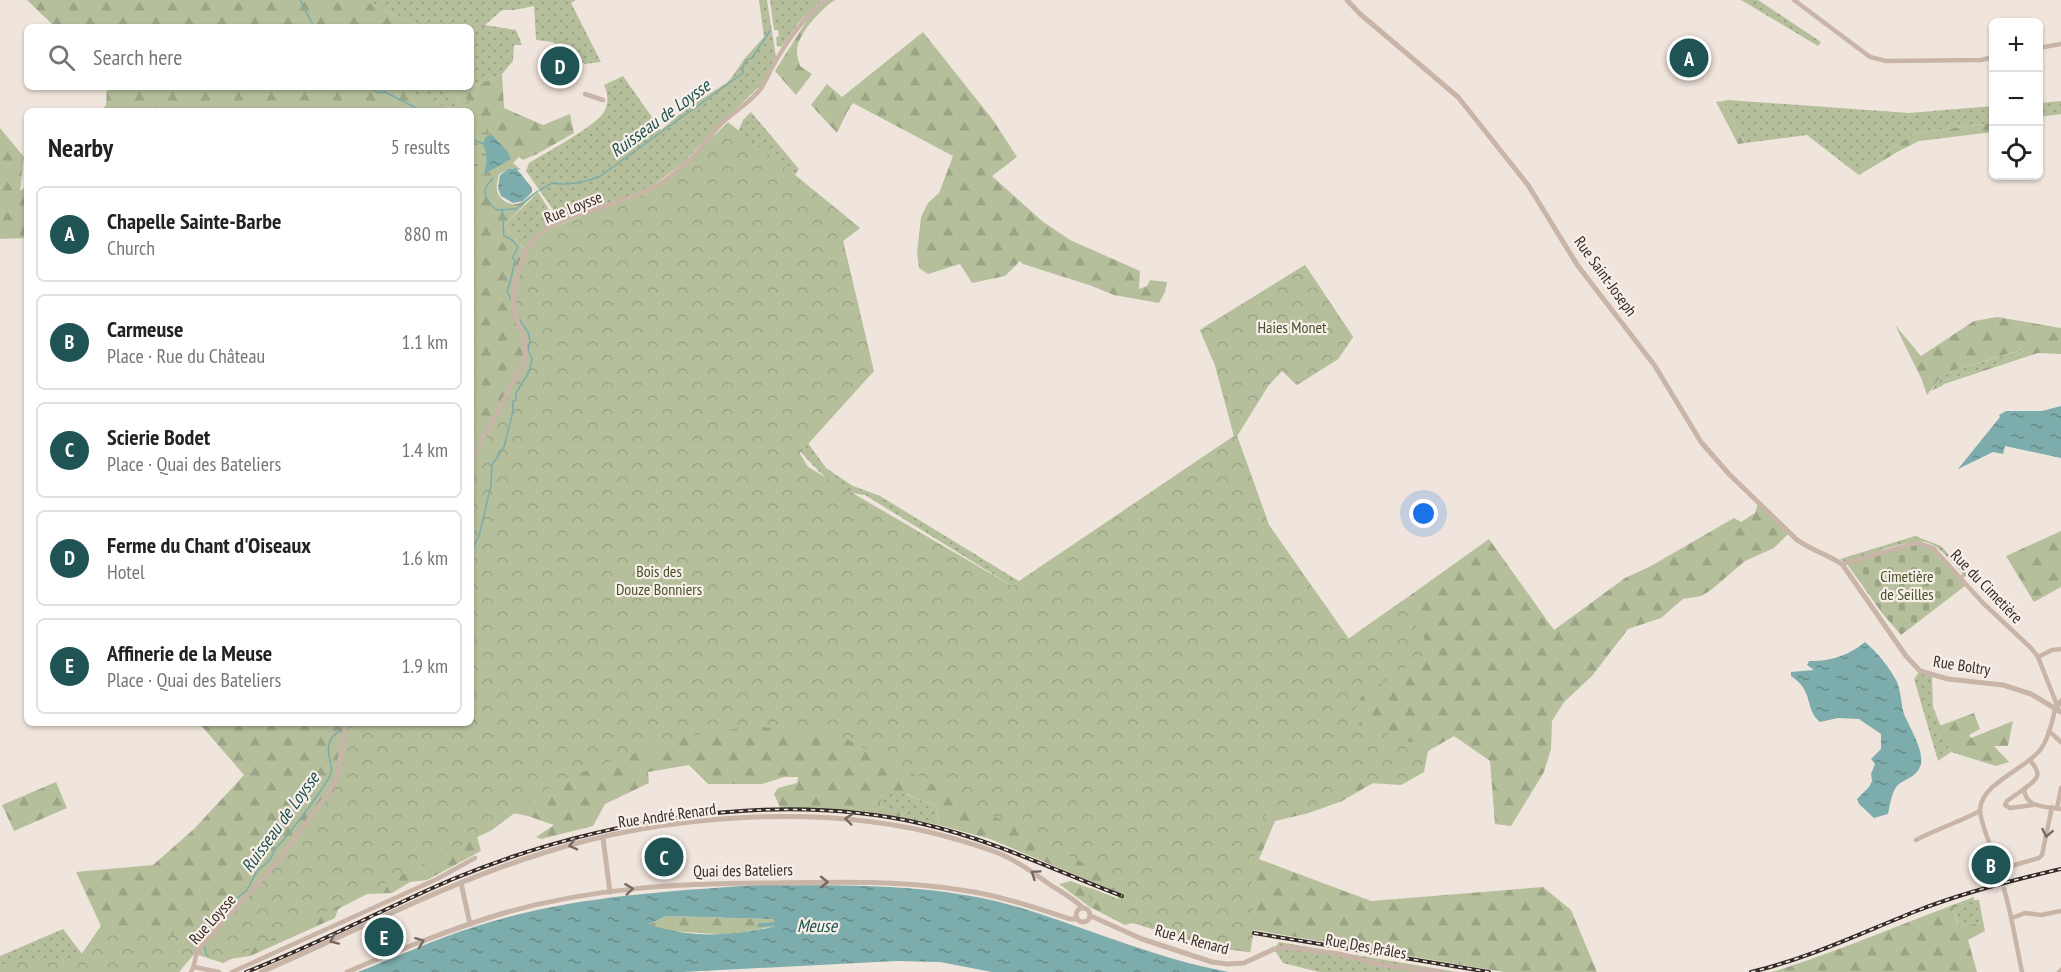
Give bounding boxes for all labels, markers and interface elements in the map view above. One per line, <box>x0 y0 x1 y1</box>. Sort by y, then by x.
map controls <box>1989 18 2043 180</box>
button: + <box>1989 18 2043 72</box>
search box <box>24 24 474 90</box>
pin: A <box>1670 36 1708 80</box>
icon: search <box>45 41 78 74</box>
text: Search here <box>93 43 182 71</box>
pin: D <box>540 44 580 88</box>
button: − <box>1989 72 2043 126</box>
water label: Ruisseau de Loysse <box>605 73 716 162</box>
button: locate <box>1989 126 2043 180</box>
text: Nearby <box>48 131 113 164</box>
text: 5 results <box>391 134 450 160</box>
street label: Rue Loysse <box>541 186 605 228</box>
text: Chapelle Sainte-Barbe <box>107 207 281 235</box>
text: A <box>64 221 75 247</box>
text: 880 m <box>404 221 448 247</box>
street label: Rue Saint-Joseph <box>1570 232 1642 320</box>
text: Church <box>107 235 155 261</box>
text: Carmeuse <box>107 315 183 343</box>
park label: Haies Monet <box>1258 317 1327 337</box>
text: B <box>65 329 74 355</box>
text: 1.1 km <box>401 329 448 355</box>
text: Place · Rue du Château <box>107 343 265 369</box>
text: Scierie Bodet <box>107 423 210 451</box>
text: C <box>65 437 74 463</box>
text: 1.4 km <box>401 437 448 463</box>
text: Place · Quai des Bateliers <box>107 451 281 477</box>
your location <box>1409 499 1438 528</box>
text: Ferme du Chant d'Oiseaux <box>107 531 311 559</box>
text: D <box>64 545 75 571</box>
text: 1.6 km <box>401 545 448 571</box>
street label: Rue du Cimetière <box>1947 545 2027 627</box>
text: Hotel <box>107 559 145 585</box>
park label: Bois des Douze Bonniers <box>616 561 702 599</box>
park label: Cimetière de Seilles <box>1880 566 1934 604</box>
text: Affinerie de la Meuse <box>107 639 272 667</box>
street label: Rue Boltry <box>1932 651 1992 679</box>
text: E <box>65 653 74 679</box>
text: 1.9 km <box>401 653 448 679</box>
text: Place · Quai des Bateliers <box>107 667 281 693</box>
water label: Ruisseau de Loysse <box>236 766 325 877</box>
street label: Rue André Renard <box>617 798 717 832</box>
one-way arrow <box>845 813 854 826</box>
one-way arrow <box>2041 828 2054 838</box>
pin: C <box>644 834 684 880</box>
one-way arrow <box>568 838 578 851</box>
pin: B <box>1972 842 2010 888</box>
street label: Quai des Bateliers <box>693 859 793 881</box>
one-way arrow <box>1030 870 1041 881</box>
one-way arrow <box>819 876 828 888</box>
one-way arrow <box>625 884 634 896</box>
street label: Rue Loysse <box>184 890 240 948</box>
pin: E <box>364 914 404 960</box>
water label: Meuse <box>797 914 839 937</box>
street label: Rue A. Renard <box>1153 920 1231 958</box>
street label: Rue Des Prâles <box>1324 929 1408 963</box>
one-way arrow <box>329 933 340 945</box>
one-way arrow <box>415 936 425 949</box>

